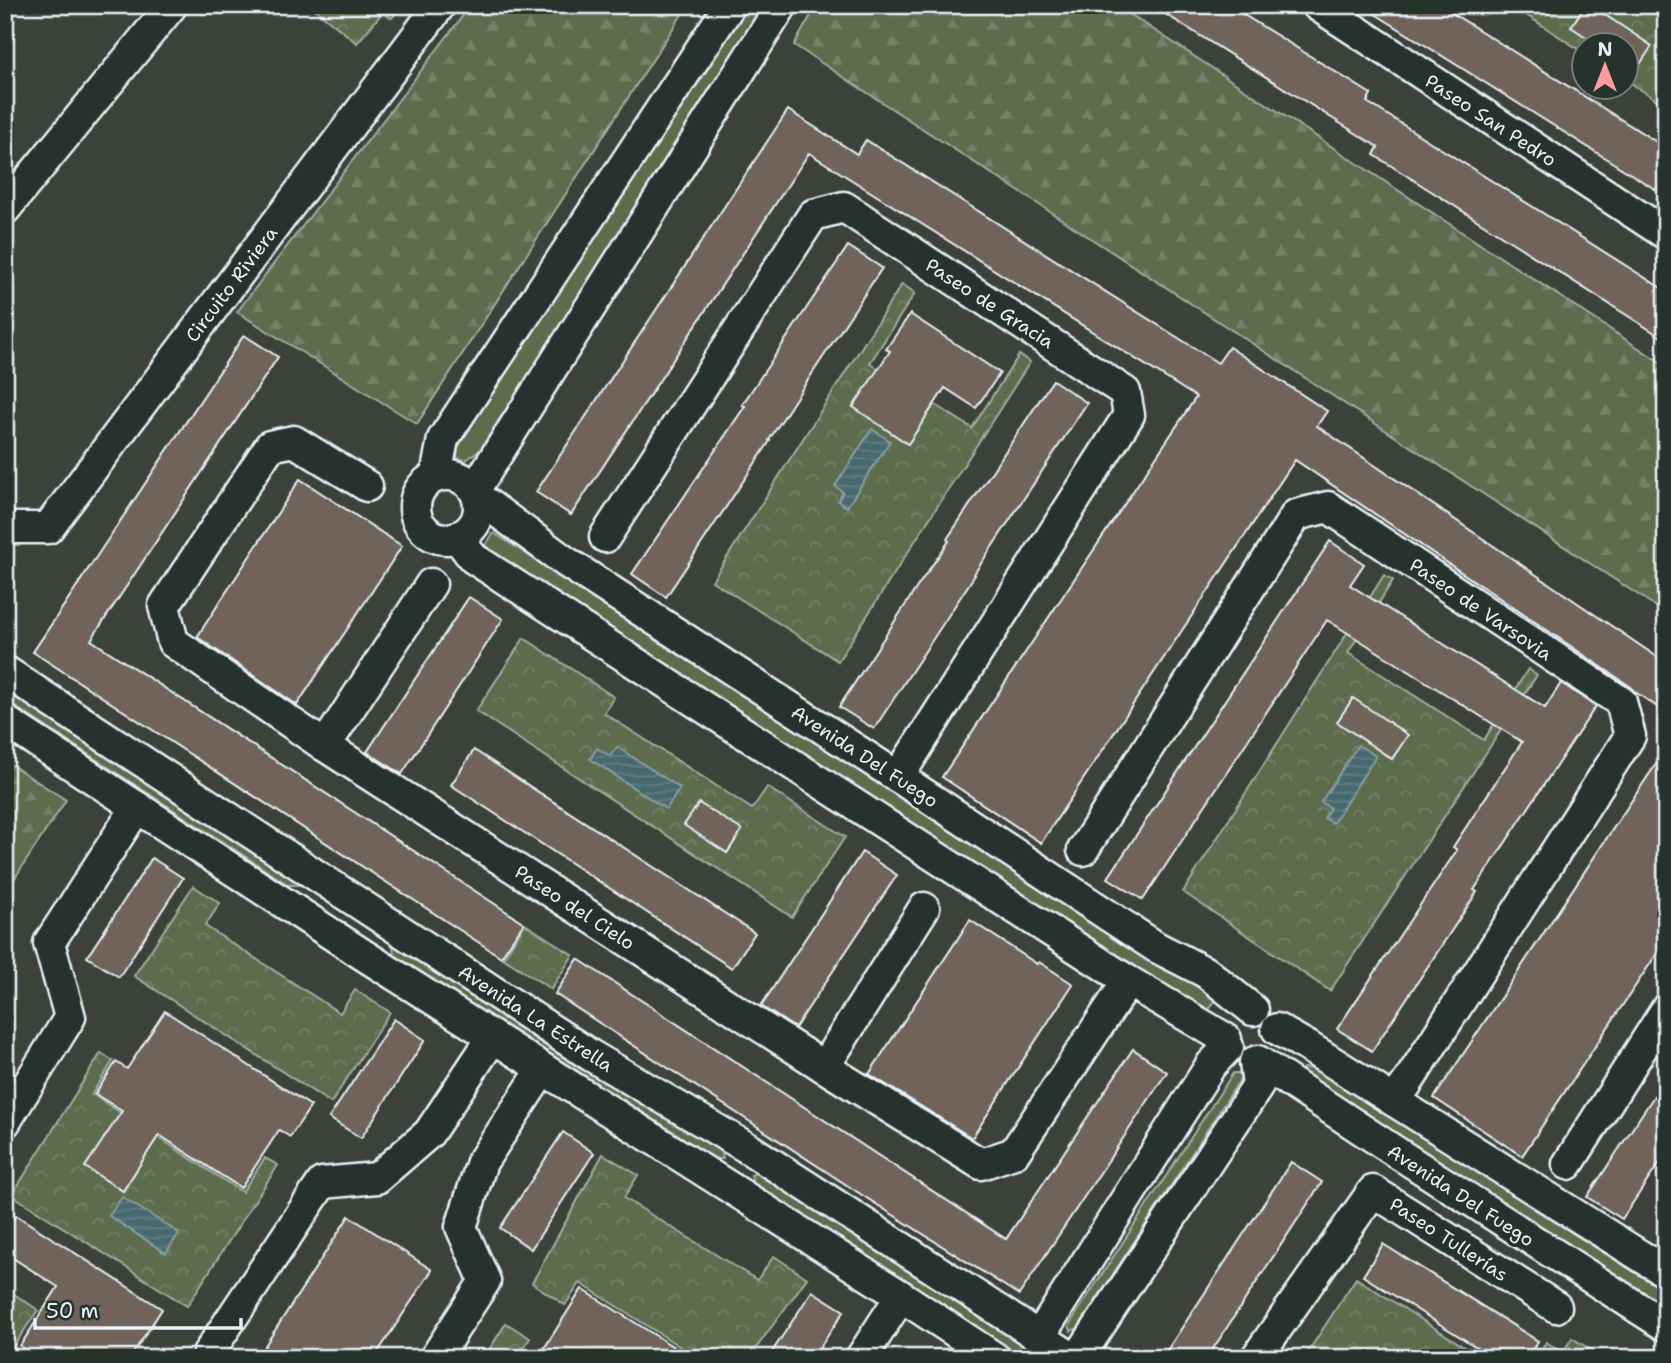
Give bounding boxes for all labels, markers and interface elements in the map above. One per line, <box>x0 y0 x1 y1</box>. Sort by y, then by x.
north arrow <box>1570 32 1640 102</box>
text: N <box>1597 37 1613 62</box>
street label: Paseo San Pedro <box>1420 69 1561 172</box>
street label: Circuito Riviera <box>180 221 283 347</box>
street label: Paseo de Gracia <box>921 253 1059 354</box>
street label: Paseo de Varsovia <box>1405 552 1557 667</box>
street label: Avenida Del Fuego <box>787 700 943 813</box>
street label: Paseo del Cielo <box>510 859 640 956</box>
street label: Avenida La Estrella <box>454 959 618 1078</box>
street label: Avenida Del Fuego <box>1383 1139 1539 1252</box>
street label: Paseo Tullerías <box>1385 1192 1513 1287</box>
scale bar <box>35 1286 242 1330</box>
text: 50 m <box>46 1297 99 1325</box>

